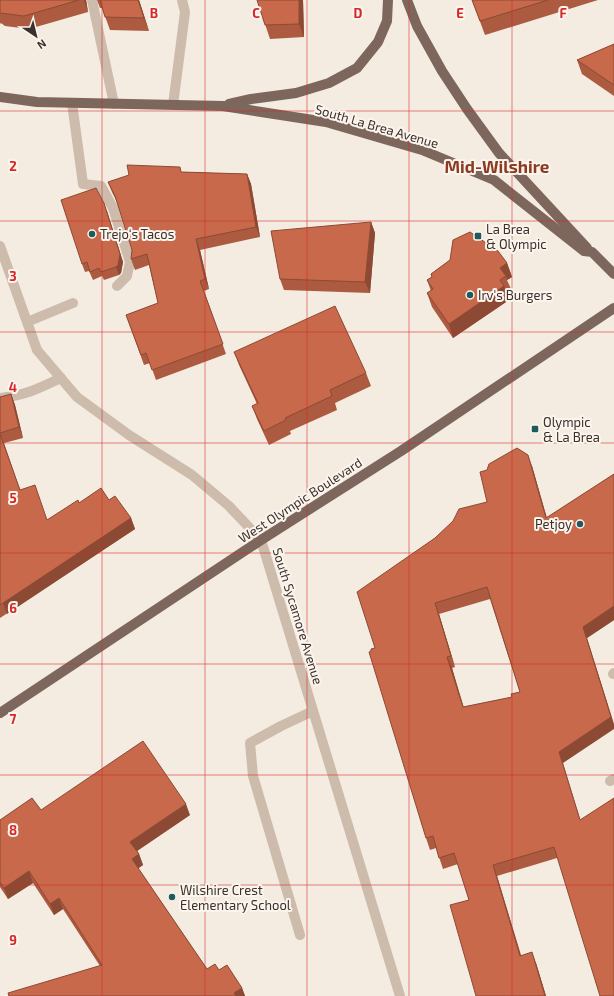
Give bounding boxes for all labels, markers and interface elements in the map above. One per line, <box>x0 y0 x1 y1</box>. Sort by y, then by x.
text: B <box>150 5 158 21</box>
text: C <box>252 5 260 21</box>
text: D <box>354 5 363 21</box>
text: E <box>456 5 464 21</box>
text: F <box>559 5 567 21</box>
north arrow <box>16 16 56 56</box>
text: N <box>35 37 49 52</box>
street label: South La Brea Avenue <box>313 101 441 151</box>
district label: Mid-Wilshire <box>445 156 549 176</box>
text: 2 <box>9 158 17 174</box>
place label: La Brea & Olympic <box>486 221 547 252</box>
place label: Trejo‘s Tacos <box>100 226 174 242</box>
marker: Trejo‘s Tacos <box>87 229 97 239</box>
marker: La Brea & Olympic <box>473 231 483 241</box>
text: 3 <box>9 268 17 284</box>
place label: Irv's Burgers <box>478 287 552 303</box>
marker: Irv's Burgers <box>465 290 475 300</box>
text: 4 <box>9 379 17 395</box>
place label: Olympic & La Brea <box>543 414 600 445</box>
marker: Olympic & La Brea <box>530 424 540 434</box>
street label: West Olympic Boulevard <box>235 454 365 546</box>
text: 5 <box>9 490 17 506</box>
place label: Petjoy <box>535 516 572 532</box>
marker: Petjoy <box>575 519 585 529</box>
street label: South Sycamore Avenue <box>270 546 326 686</box>
text: 6 <box>9 600 17 616</box>
text: 7 <box>10 711 17 727</box>
text: 8 <box>9 822 17 838</box>
place label: Wilshire Crest Elementary School <box>180 882 291 913</box>
marker: Wilshire Crest Elementary School <box>167 892 177 902</box>
text: 9 <box>9 932 17 948</box>

